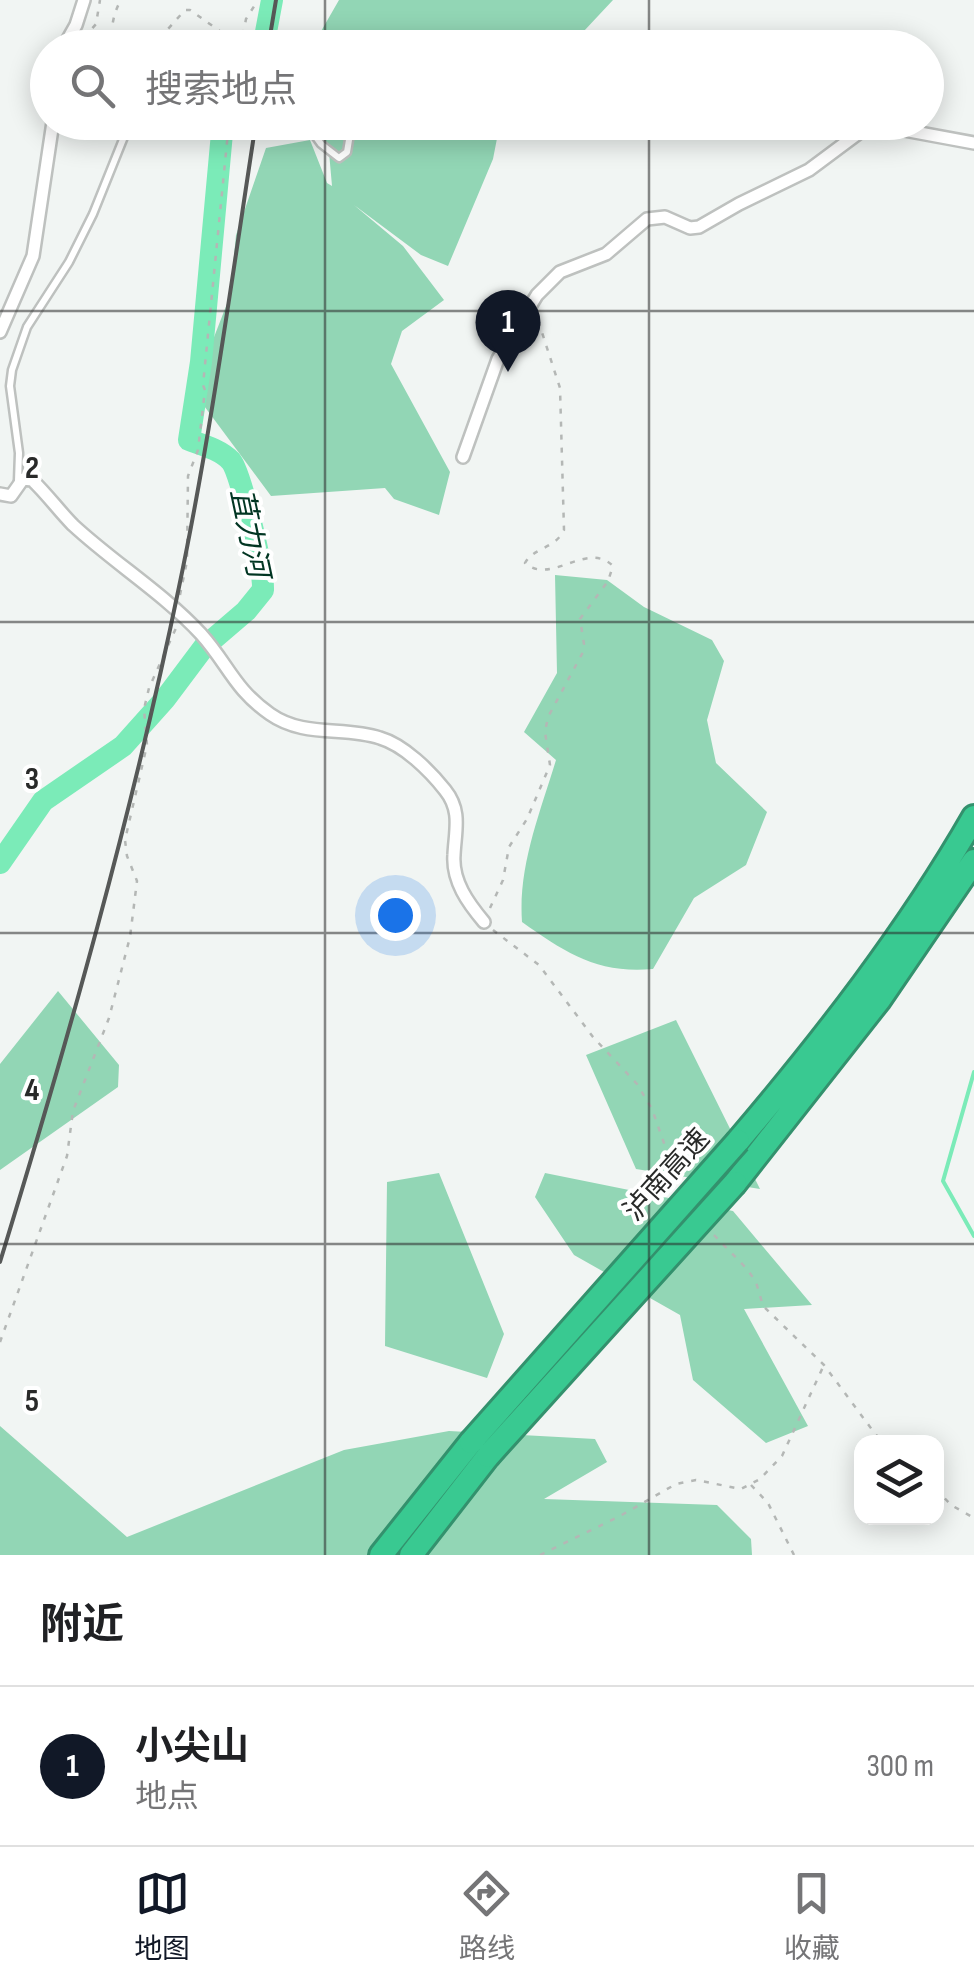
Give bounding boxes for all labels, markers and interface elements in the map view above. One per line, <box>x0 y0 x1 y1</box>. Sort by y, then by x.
search box <box>30 30 944 140</box>
icon: search <box>65 58 120 113</box>
text: 搜索地点 <box>145 68 297 113</box>
pin: 1 <box>476 290 540 372</box>
text: 2 <box>25 449 39 488</box>
water label: 苴力河 <box>222 485 277 586</box>
text: 3 <box>25 760 39 799</box>
your location <box>370 890 421 941</box>
text: 4 <box>25 1071 40 1110</box>
street label: 泸南高速 <box>617 1122 717 1228</box>
text: 5 <box>25 1382 39 1421</box>
map controls <box>854 1435 944 1525</box>
button: layers <box>854 1435 944 1525</box>
text: 附近 <box>40 1600 124 1651</box>
text: 小尖山 <box>135 1725 249 1770</box>
text: 1 <box>66 1747 79 1786</box>
text: 300 m <box>866 1747 934 1786</box>
text: 地点 <box>135 1778 199 1817</box>
tab: 地图 <box>134 1866 190 1966</box>
tab: 路线 <box>459 1866 515 1966</box>
tab: 收藏 <box>784 1866 840 1966</box>

